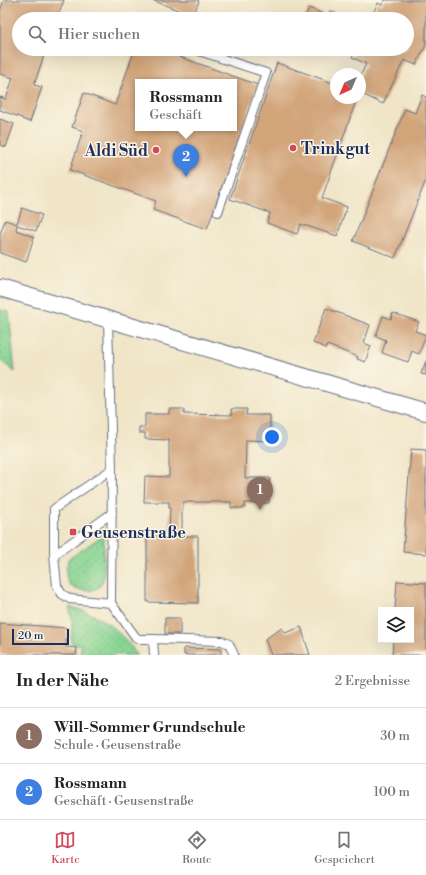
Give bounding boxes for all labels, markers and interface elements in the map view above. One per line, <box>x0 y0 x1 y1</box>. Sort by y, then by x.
search box <box>12 12 414 56</box>
icon: search <box>26 23 48 45</box>
text: Hier suchen <box>58 25 140 44</box>
north arrow <box>330 68 366 104</box>
popup <box>135 79 237 131</box>
text: Rossmann <box>150 88 222 107</box>
text: Geschäft <box>150 107 202 123</box>
place label: Trinkgut <box>301 139 370 159</box>
place label: Aldi Süd <box>84 141 148 161</box>
marker: Trinkgut <box>288 143 298 153</box>
pin: 2 <box>173 144 199 177</box>
marker: Aldi Süd <box>151 145 161 155</box>
your location <box>262 427 282 447</box>
pin: 1 <box>247 477 273 510</box>
place label: Geusenstraße <box>81 523 186 543</box>
marker: Geusenstraße <box>68 527 78 537</box>
map controls <box>378 607 414 643</box>
button: layers <box>378 607 414 643</box>
scale bar <box>12 627 69 646</box>
text: 20 m <box>18 629 43 643</box>
text: In der Nähe <box>16 670 109 692</box>
text: 2 Ergebnisse <box>335 673 410 689</box>
text: Will-Sommer Grundschule <box>54 718 246 737</box>
text: 1 <box>26 728 32 744</box>
text: 30 m <box>380 728 410 744</box>
text: Schule · Geusenstraße <box>54 737 181 753</box>
text: Rossmann <box>54 774 127 793</box>
text: 2 <box>25 784 33 800</box>
text: 100 m <box>374 784 410 800</box>
text: Geschäft · Geusenstraße <box>54 793 194 809</box>
tab: Karte <box>51 829 80 867</box>
tab: Route <box>182 829 212 867</box>
tab: Gespeichert <box>314 829 375 867</box>

